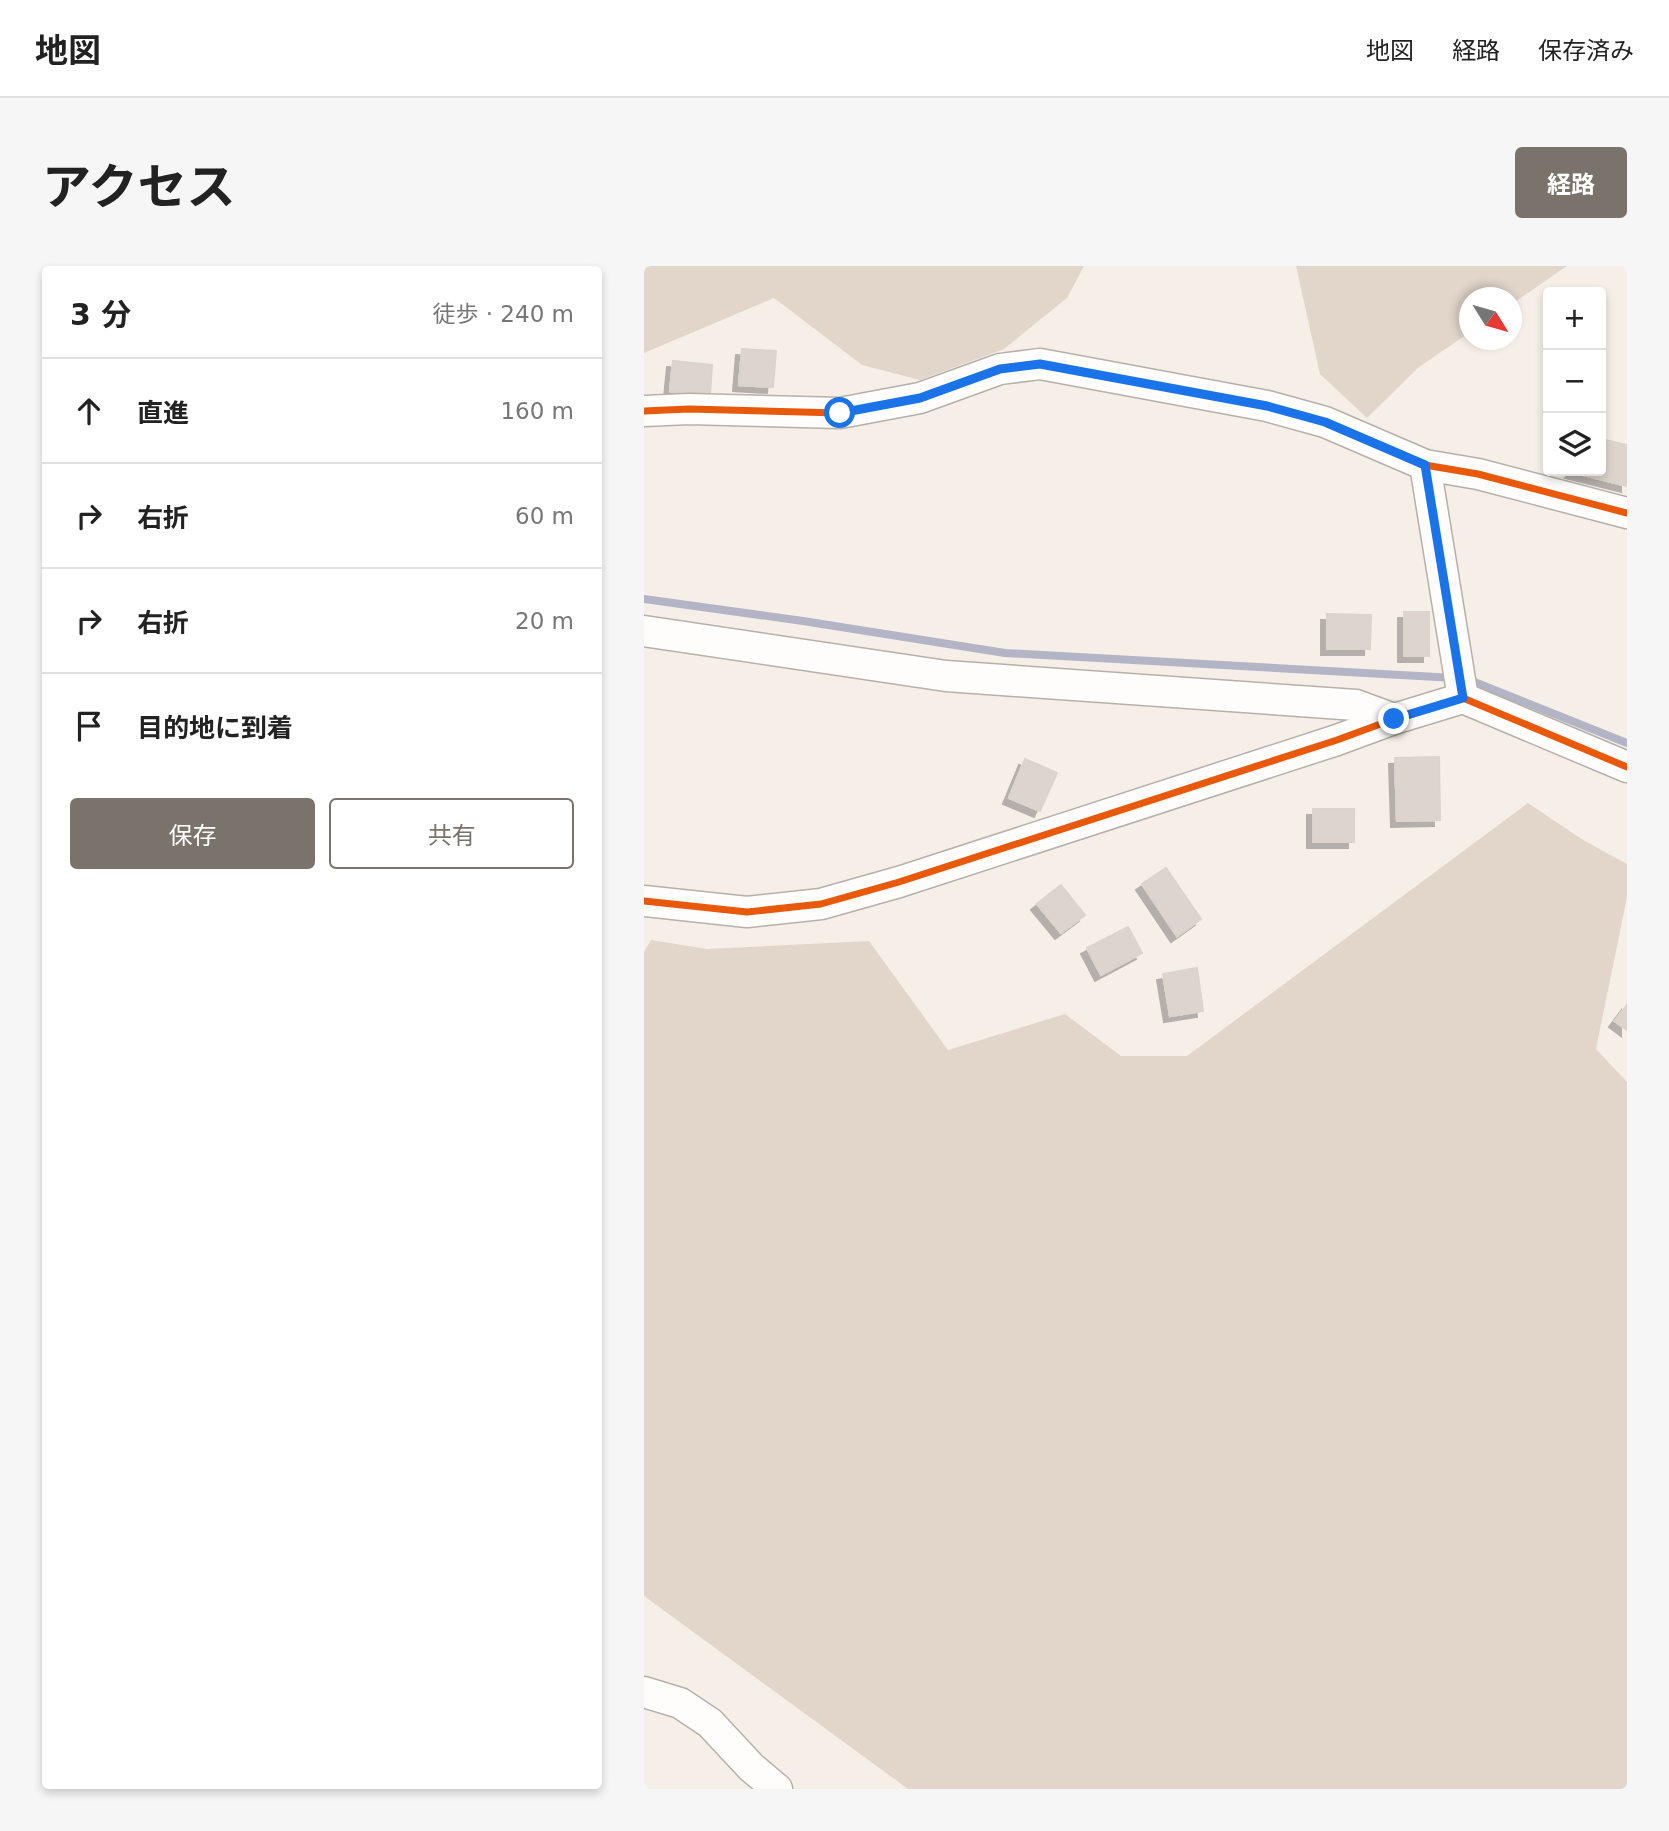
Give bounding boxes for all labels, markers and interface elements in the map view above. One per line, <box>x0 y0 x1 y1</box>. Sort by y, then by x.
text: 地図 <box>35 31 101 70</box>
text: 地図 <box>1366 37 1414 65</box>
text: 経路 <box>1452 37 1500 65</box>
text: 保存済み <box>1538 37 1634 65</box>
button: 経路 <box>1515 147 1627 218</box>
text: アクセス <box>42 159 236 216</box>
north arrow <box>1459 287 1522 350</box>
map controls <box>1543 287 1606 476</box>
button: + <box>1543 287 1606 350</box>
text: 3 分 <box>70 297 131 332</box>
text: 徒歩 · 240 m <box>432 301 574 327</box>
button: − <box>1543 350 1606 413</box>
icon: ahead <box>70 392 108 430</box>
route start <box>824 397 855 428</box>
text: 直進 <box>137 398 189 428</box>
text: 160 m <box>500 398 574 424</box>
button: layers <box>1543 413 1606 476</box>
icon: right <box>70 497 108 535</box>
text: 右折 <box>137 503 189 533</box>
text: 60 m <box>515 503 574 529</box>
icon: right <box>70 602 108 640</box>
text: 右折 <box>137 608 189 638</box>
text: 20 m <box>515 608 574 634</box>
route end <box>1378 703 1409 734</box>
icon: arrive <box>70 707 108 745</box>
text: 目的地に到着 <box>137 713 293 743</box>
button: 保存 <box>70 798 315 869</box>
button: 共有 <box>329 798 574 869</box>

